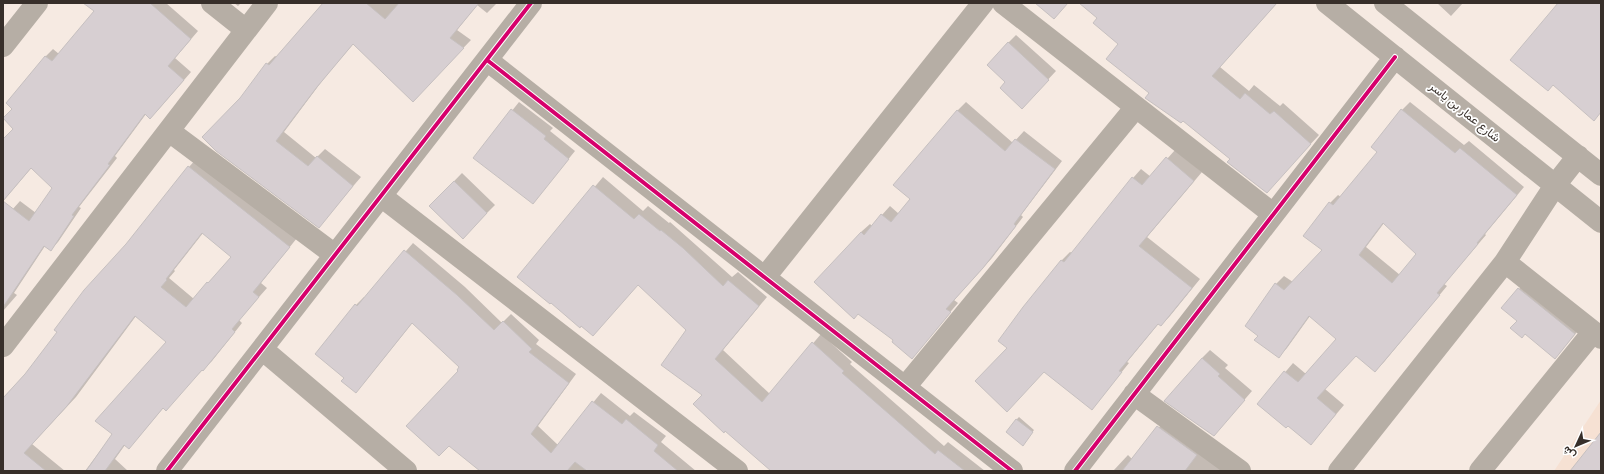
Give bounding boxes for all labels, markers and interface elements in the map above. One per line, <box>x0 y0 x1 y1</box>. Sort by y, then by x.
street label: شارع عمار بن ياسر <box>1425 78 1504 146</box>
north arrow <box>1556 426 1596 466</box>
text: ش <box>1559 443 1578 463</box>

